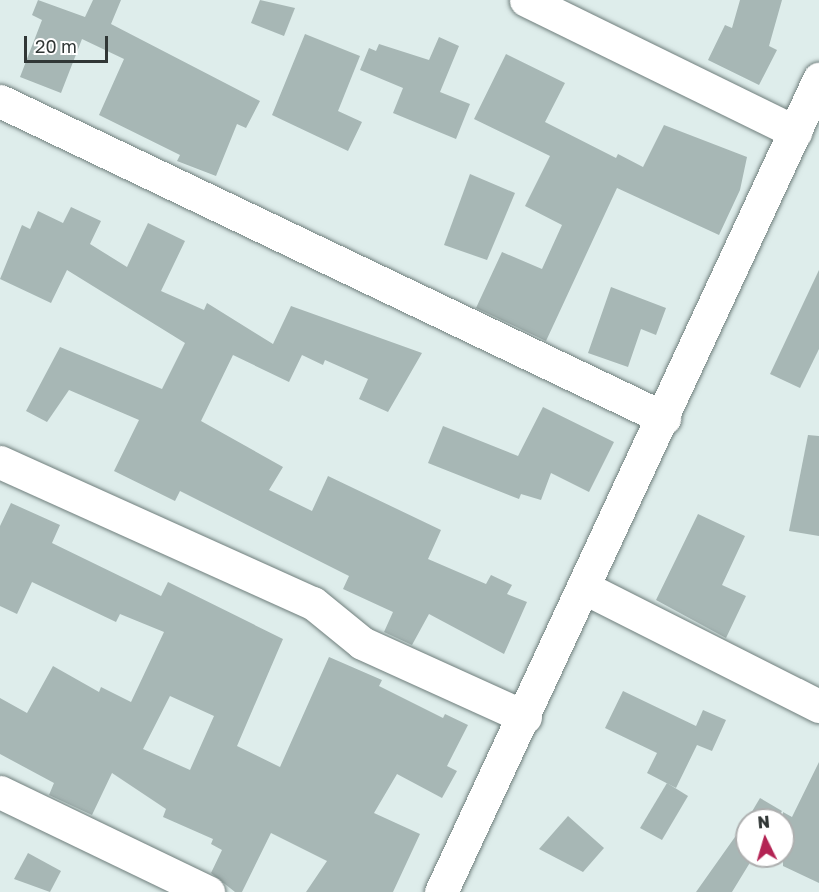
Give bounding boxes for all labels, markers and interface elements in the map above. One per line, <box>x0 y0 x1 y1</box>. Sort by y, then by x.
scale bar <box>27 24 111 62</box>
text: 20 m <box>35 35 77 57</box>
north arrow <box>735 808 795 868</box>
text: N <box>757 812 771 833</box>

